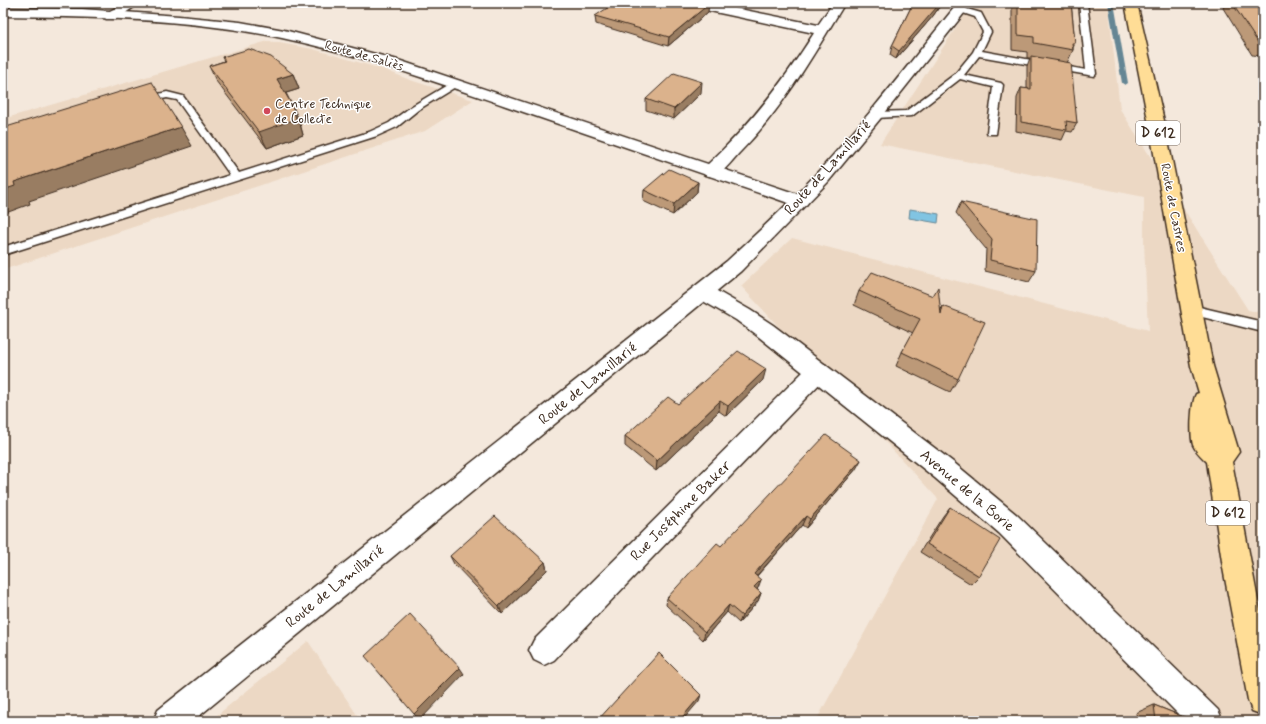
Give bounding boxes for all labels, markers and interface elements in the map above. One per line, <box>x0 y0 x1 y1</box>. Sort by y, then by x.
street label: Route de Saliès <box>323 37 406 75</box>
place label: Centre Technique de Collecte <box>275 96 371 128</box>
marker: Centre Technique de Collecte <box>262 106 272 116</box>
street label: Route de Lamillarié <box>780 116 876 220</box>
road number: D 612 <box>1136 121 1180 145</box>
street label: Route de Castres <box>1156 162 1190 254</box>
street label: Route de Lamillarié <box>535 338 642 430</box>
street label: Avenue de la Borie <box>915 445 1019 537</box>
street label: Rue Joséphine Baker <box>626 456 736 566</box>
road number: D 612 <box>1206 501 1250 525</box>
street label: Route de Lamillarié <box>282 541 389 633</box>

